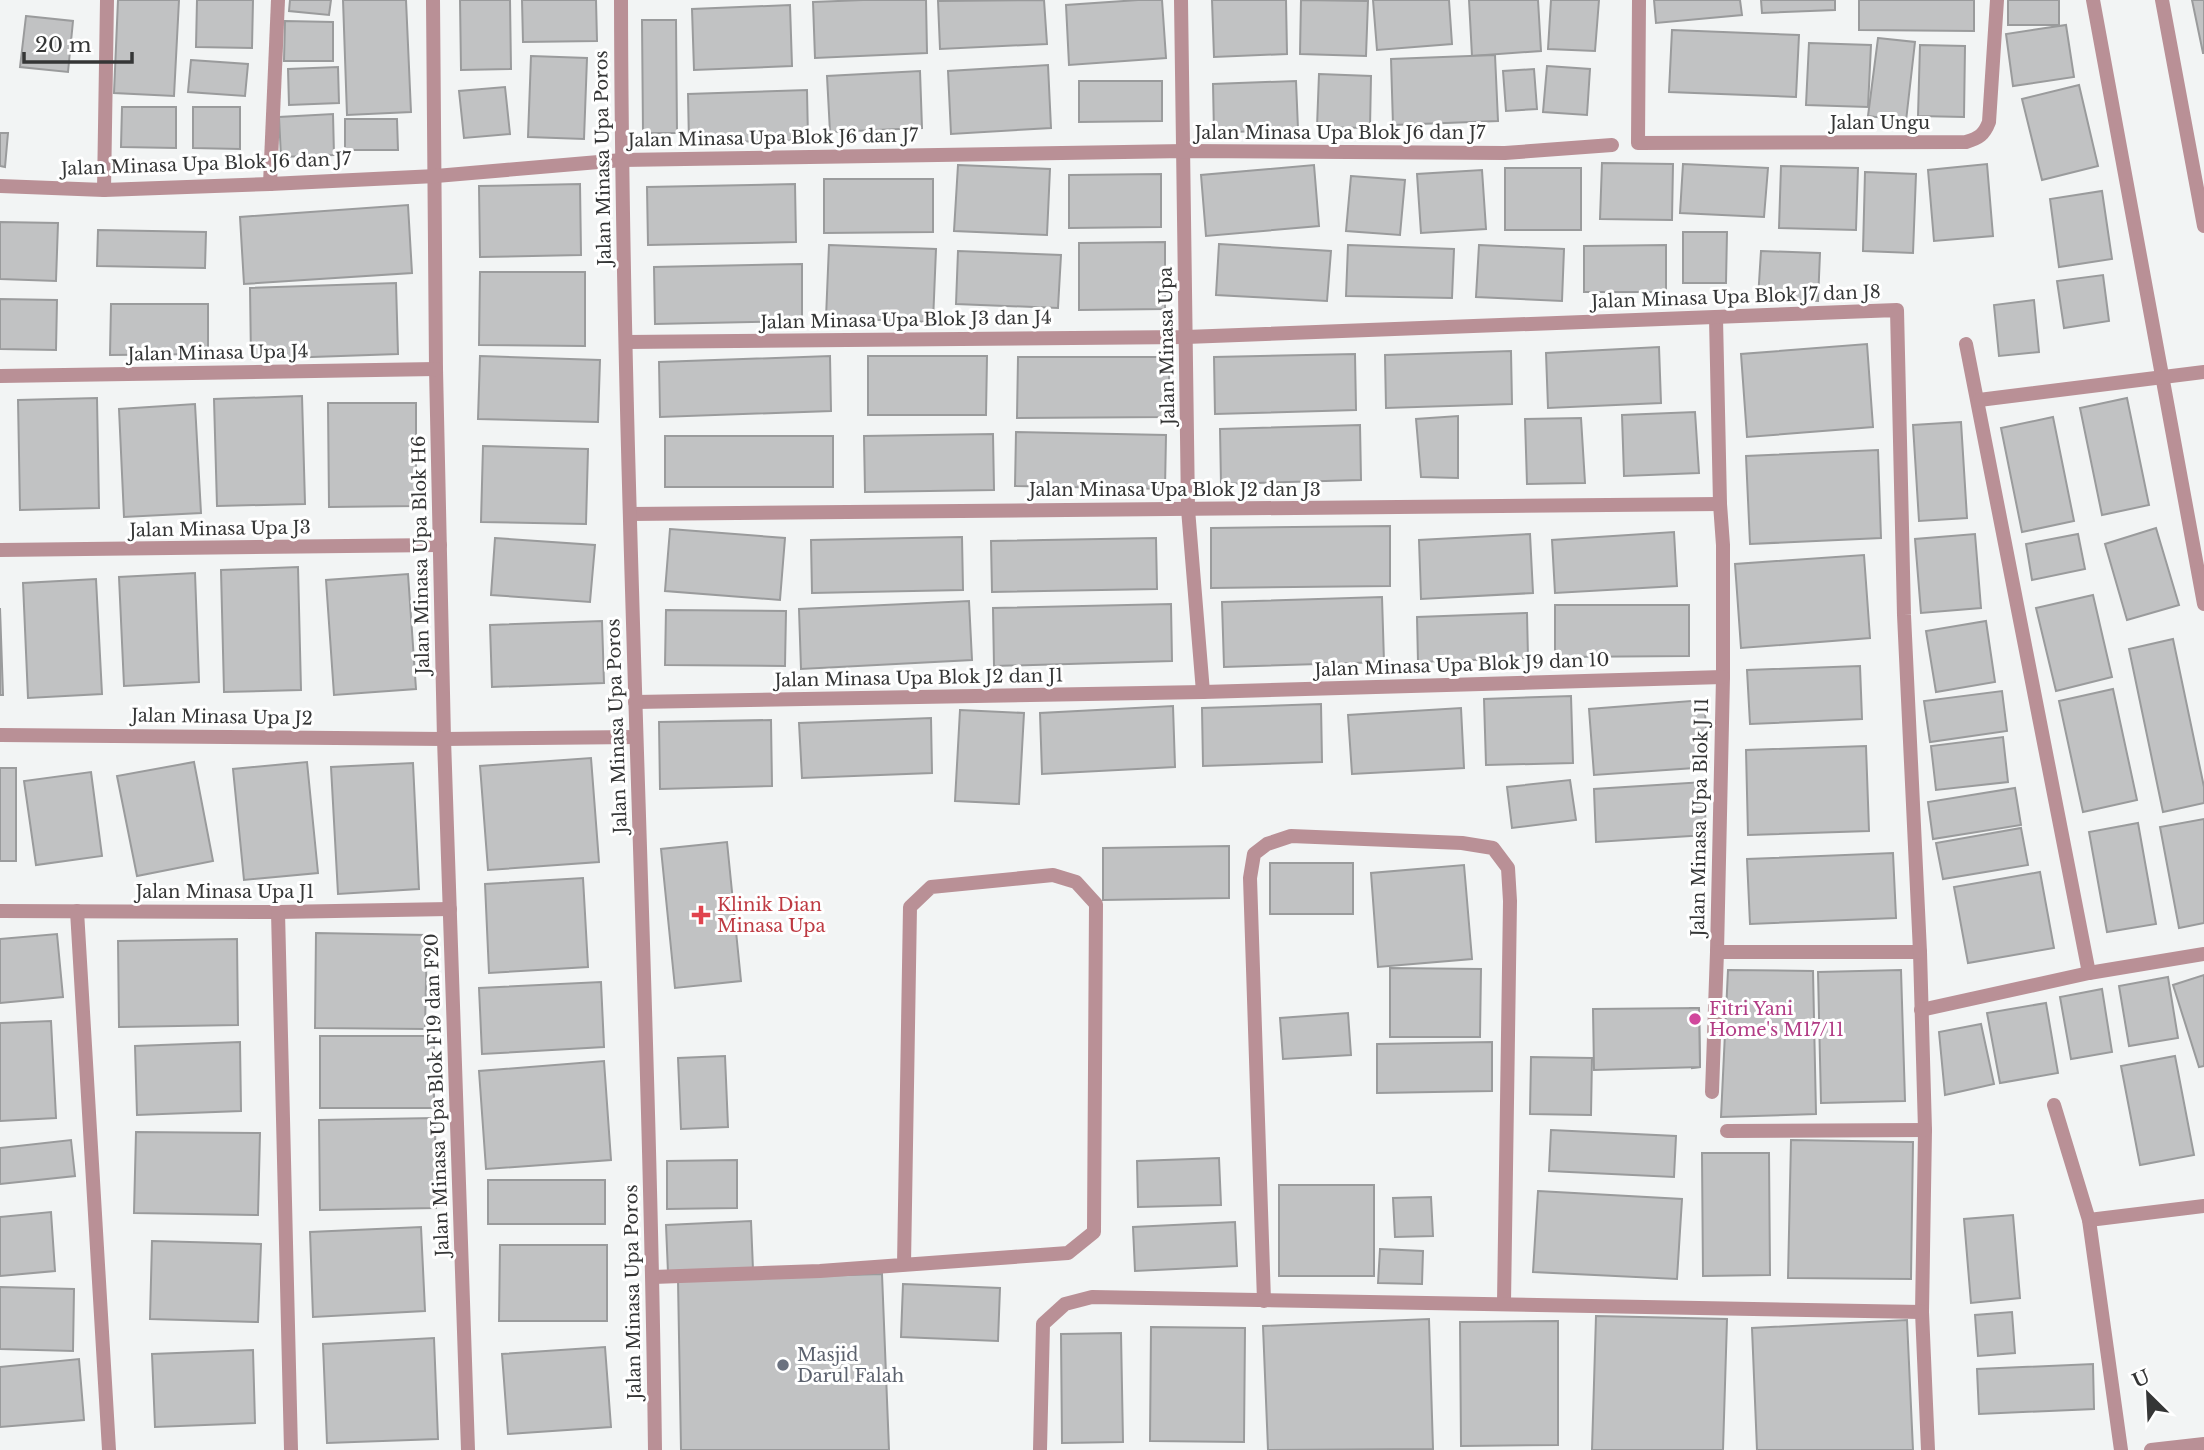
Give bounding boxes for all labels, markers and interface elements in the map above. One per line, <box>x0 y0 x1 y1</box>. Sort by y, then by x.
scale bar <box>24 21 133 65</box>
text: 20 m <box>35 32 92 58</box>
street label: Jalan Minasa Upa Poros <box>590 50 616 268</box>
street label: Jalan Ungu <box>1828 112 1930 134</box>
street label: Jalan Minasa Upa Blok J6 dan J7 <box>1193 122 1486 144</box>
street label: Jalan Minasa Upa Blok J6 dan J7 <box>626 124 919 152</box>
street label: Jalan Minasa Upa Blok J6 dan J7 <box>59 148 352 180</box>
street label: Jalan Minasa Upa <box>1155 267 1179 427</box>
street label: Jalan Minasa Upa Blok J7 dan J8 <box>1589 281 1881 313</box>
street label: Jalan Minasa Upa Blok J3 dan J4 <box>758 306 1052 334</box>
street label: Jalan Minasa Upa J4 <box>125 340 309 366</box>
street label: Jalan Minasa Upa Blok H6 <box>408 435 434 677</box>
street label: Jalan Minasa Upa Blok J2 dan J3 <box>1027 479 1321 501</box>
street label: Jalan Minasa Upa J3 <box>127 516 311 542</box>
street label: Jalan Minasa Upa Poros <box>602 618 632 836</box>
street label: Jalan Minasa Upa Blok J9 dan 10 <box>1312 649 1610 681</box>
street label: Jalan Minasa Upa Blok J2 dan J1 <box>772 664 1064 692</box>
street label: Jalan Minasa Upa Blok J 11 <box>1687 697 1713 939</box>
street label: Jalan Minasa Upa J2 <box>129 704 313 730</box>
street label: Jalan Minasa Upa J1 <box>134 881 314 903</box>
place label: Klinik Dian Minasa Upa <box>717 894 825 937</box>
marker: Klinik Dian Minasa Upa <box>691 905 711 925</box>
street label: Jalan Minasa Upa Blok F19 dan F20 <box>420 933 454 1259</box>
place label: Fitri Yani Home's M17/11 <box>1709 998 1844 1041</box>
marker: Fitri Yani Home's M17/11 <box>1687 1011 1703 1027</box>
street label: Jalan Minasa Upa Poros <box>620 1184 646 1402</box>
place label: Masjid Darul Falah <box>797 1344 904 1387</box>
marker: Masjid Darul Falah <box>775 1357 791 1373</box>
north arrow <box>2113 1359 2183 1429</box>
text: U <box>2129 1365 2154 1393</box>

